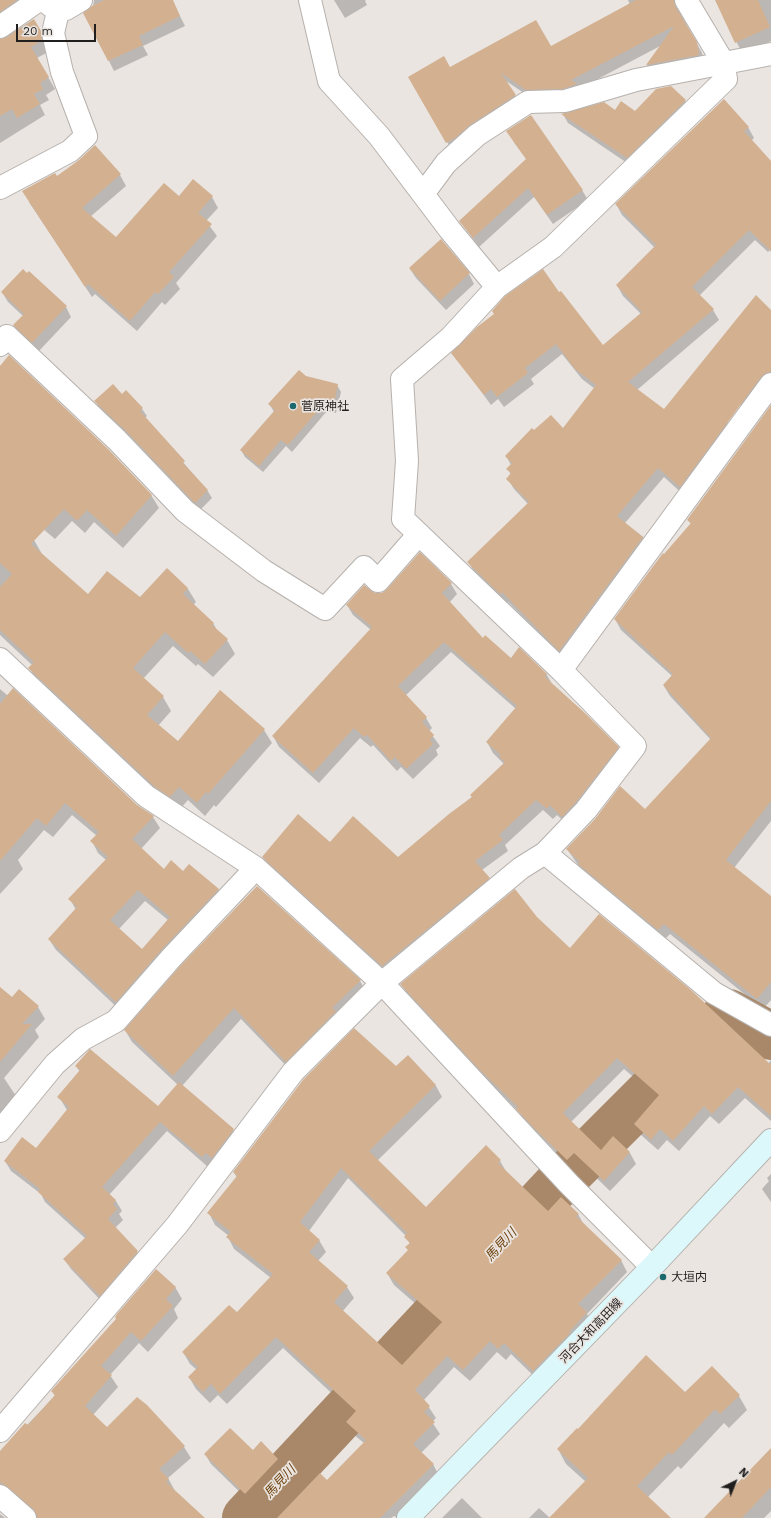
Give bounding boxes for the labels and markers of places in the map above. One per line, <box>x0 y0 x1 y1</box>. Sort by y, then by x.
place label: 菅原神社 <box>301 399 349 413</box>
marker: 菅原神社 <box>288 401 298 411</box>
place label: 大垣内 <box>671 1270 707 1284</box>
marker: 大垣内 <box>658 1272 668 1282</box>

